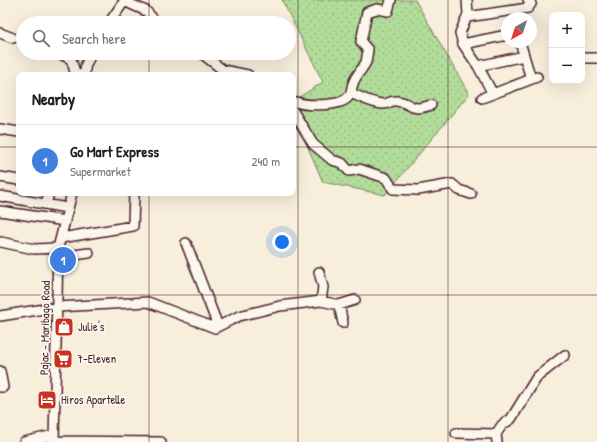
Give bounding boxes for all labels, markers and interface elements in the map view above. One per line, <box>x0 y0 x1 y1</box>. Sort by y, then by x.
north arrow <box>501 12 537 48</box>
map controls <box>549 12 585 84</box>
button: + <box>549 12 585 48</box>
search box <box>16 16 296 60</box>
icon: search <box>30 27 52 49</box>
text: Search here <box>62 28 126 49</box>
button: − <box>549 48 585 84</box>
text: Nearby <box>32 87 75 110</box>
text: Go Mart Express <box>70 141 159 162</box>
text: 1 <box>43 152 47 170</box>
text: 240 m <box>251 152 280 170</box>
text: Supermarket <box>70 162 131 180</box>
your location <box>272 232 292 252</box>
pin: 1 <box>50 245 76 275</box>
street label: Pajac - Maribago Road <box>35 280 54 375</box>
shop icon: Julie's <box>53 316 75 338</box>
place label: Julie's <box>78 318 105 335</box>
supermarket icon: 7-Eleven <box>52 348 74 370</box>
place label: 7-Eleven <box>77 350 116 367</box>
hotel icon: Hiros Apartelle <box>36 389 58 411</box>
place label: Hiros Apartelle <box>61 391 126 408</box>

